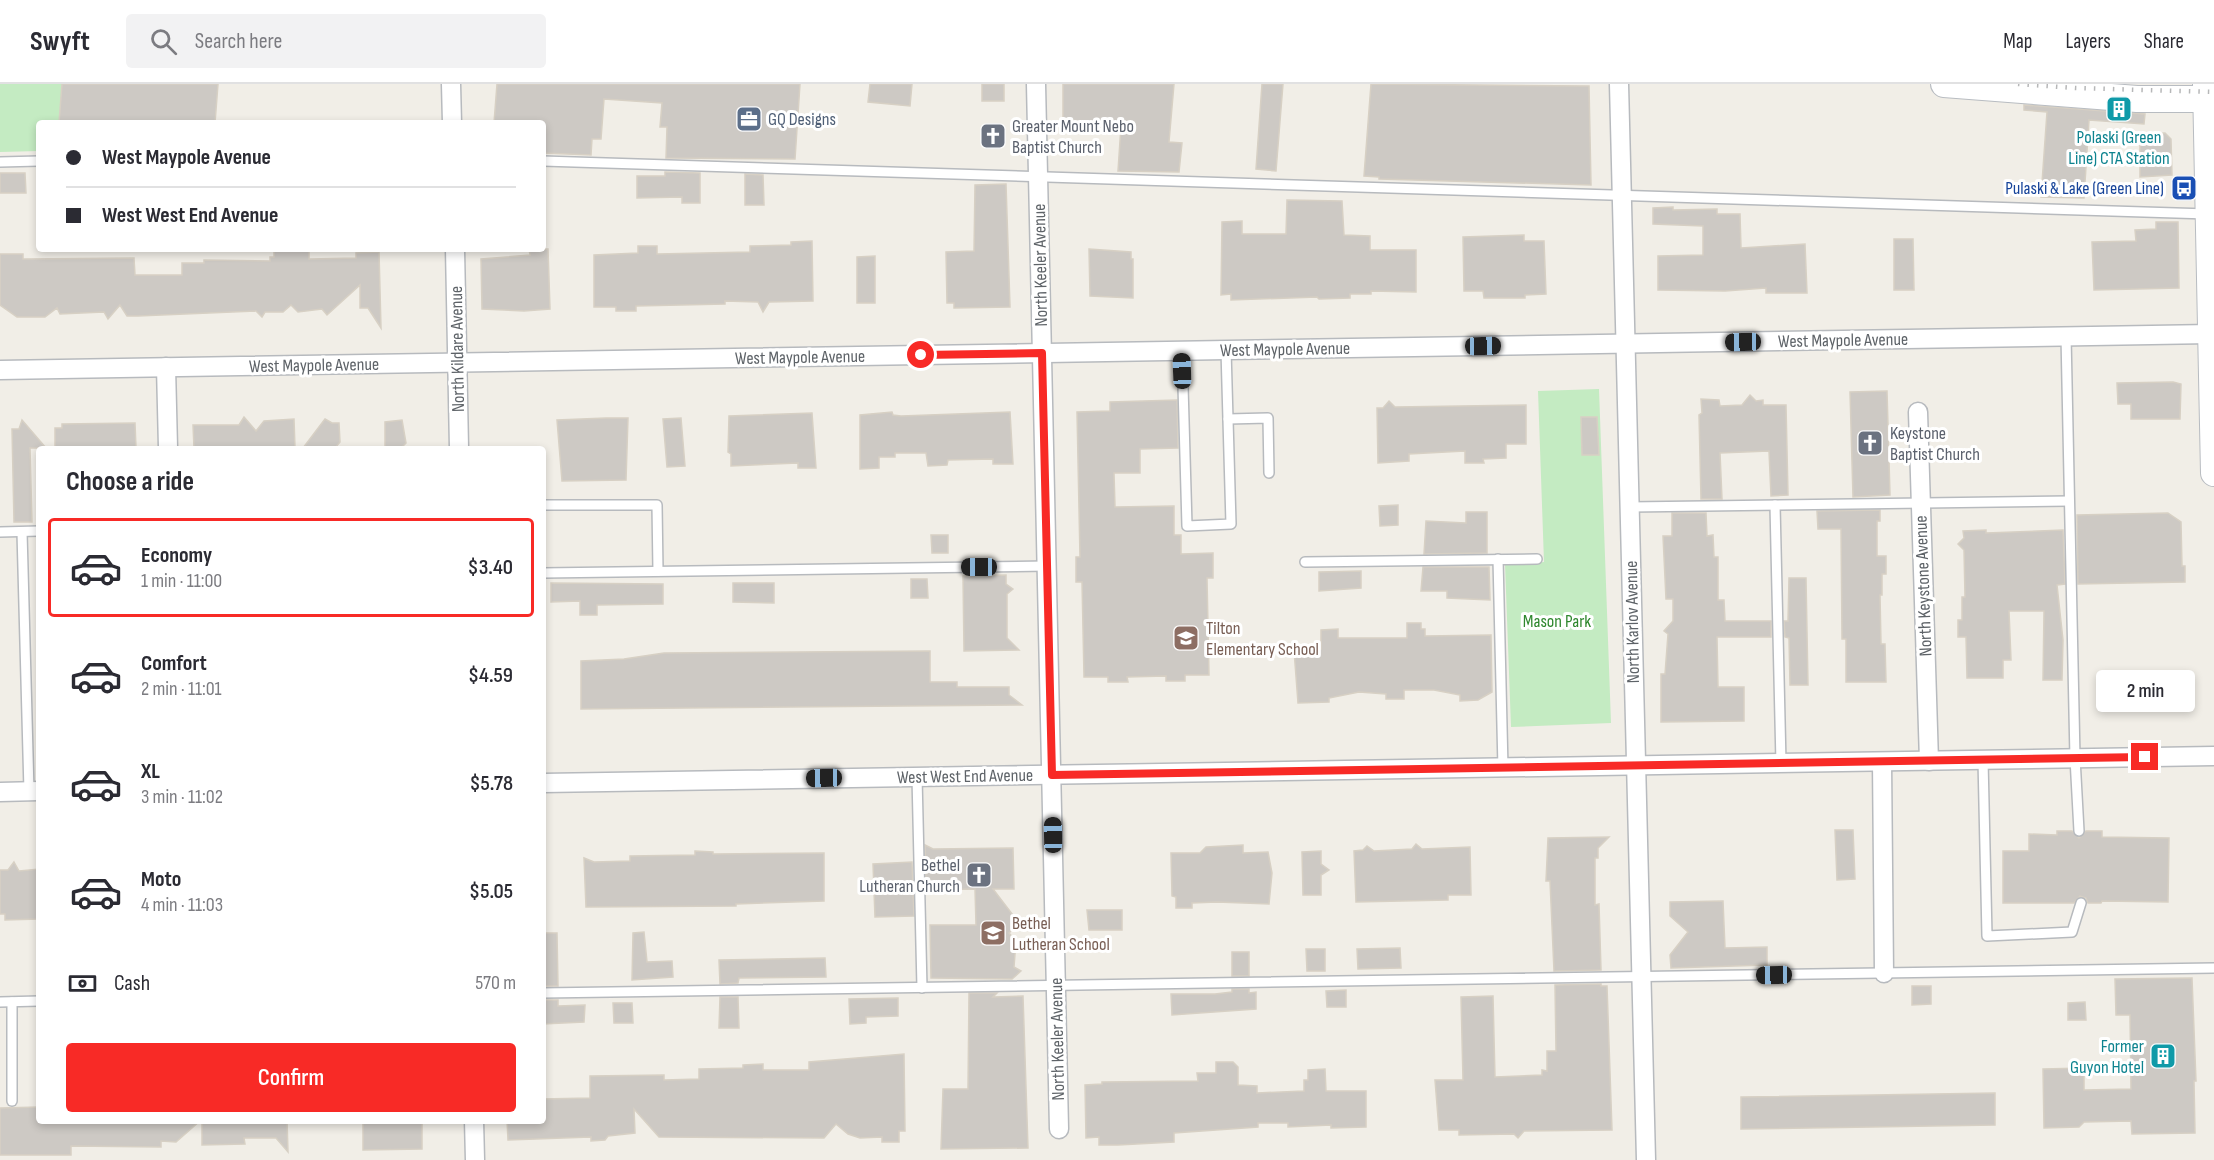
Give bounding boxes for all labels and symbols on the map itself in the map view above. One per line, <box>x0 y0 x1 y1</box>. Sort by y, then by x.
building icon: Polaski (Green Line) CTA Station <box>2104 94 2134 124</box>
office icon: GQ Designs <box>734 104 764 134</box>
place label: GQ Designs <box>768 109 836 130</box>
place label: Greater Mount Nebo Baptist Church <box>1012 116 1134 158</box>
church icon: Greater Mount Nebo Baptist Church <box>978 121 1008 151</box>
place label: Polaski (Green Line) CTA Station <box>2068 127 2170 169</box>
bus stop icon: Pulaski & Lake (Green Line) <box>2169 173 2199 203</box>
place label: Pulaski & Lake (Green Line) <box>2005 178 2164 199</box>
street label: North Keeler Avenue <box>1029 203 1052 327</box>
street label: North Kildare Avenue <box>446 286 469 412</box>
street label: West Maypole Avenue <box>1778 329 1908 352</box>
car <box>1725 333 1761 351</box>
car <box>1465 337 1501 355</box>
street label: West Maypole Avenue <box>1220 338 1350 361</box>
route start <box>907 341 934 368</box>
street label: West Maypole Avenue <box>735 346 865 369</box>
car <box>1172 353 1192 389</box>
street label: West Maypole Avenue <box>249 354 379 377</box>
place label: Keystone Baptist Church <box>1890 423 1980 465</box>
church icon: Keystone Baptist Church <box>1855 428 1885 458</box>
street label: North Keystone Avenue <box>1911 515 1936 657</box>
car <box>961 558 997 576</box>
street label: North Karlov Avenue <box>1621 560 1644 684</box>
park label: Mason Park <box>1523 611 1591 632</box>
place label: Tilton Elementary School <box>1206 618 1319 660</box>
school or university icon: Tilton Elementary School <box>1171 623 1201 653</box>
callout: 2 min <box>2096 670 2194 712</box>
route end <box>2131 743 2158 770</box>
street label: West West End Avenue <box>897 765 1033 788</box>
car <box>806 769 842 787</box>
car <box>1044 817 1062 853</box>
place label: Bethel Lutheran Church <box>859 855 960 897</box>
church icon: Bethel Lutheran Church <box>964 860 994 890</box>
place label: Bethel Lutheran School <box>1012 913 1110 955</box>
school or university icon: Bethel Lutheran School <box>978 918 1008 948</box>
car <box>1756 966 1792 984</box>
street label: North Keeler Avenue <box>1046 977 1069 1101</box>
place label: Former Guyon Hotel <box>2070 1036 2144 1078</box>
building icon: Former Guyon Hotel <box>2148 1041 2178 1071</box>

